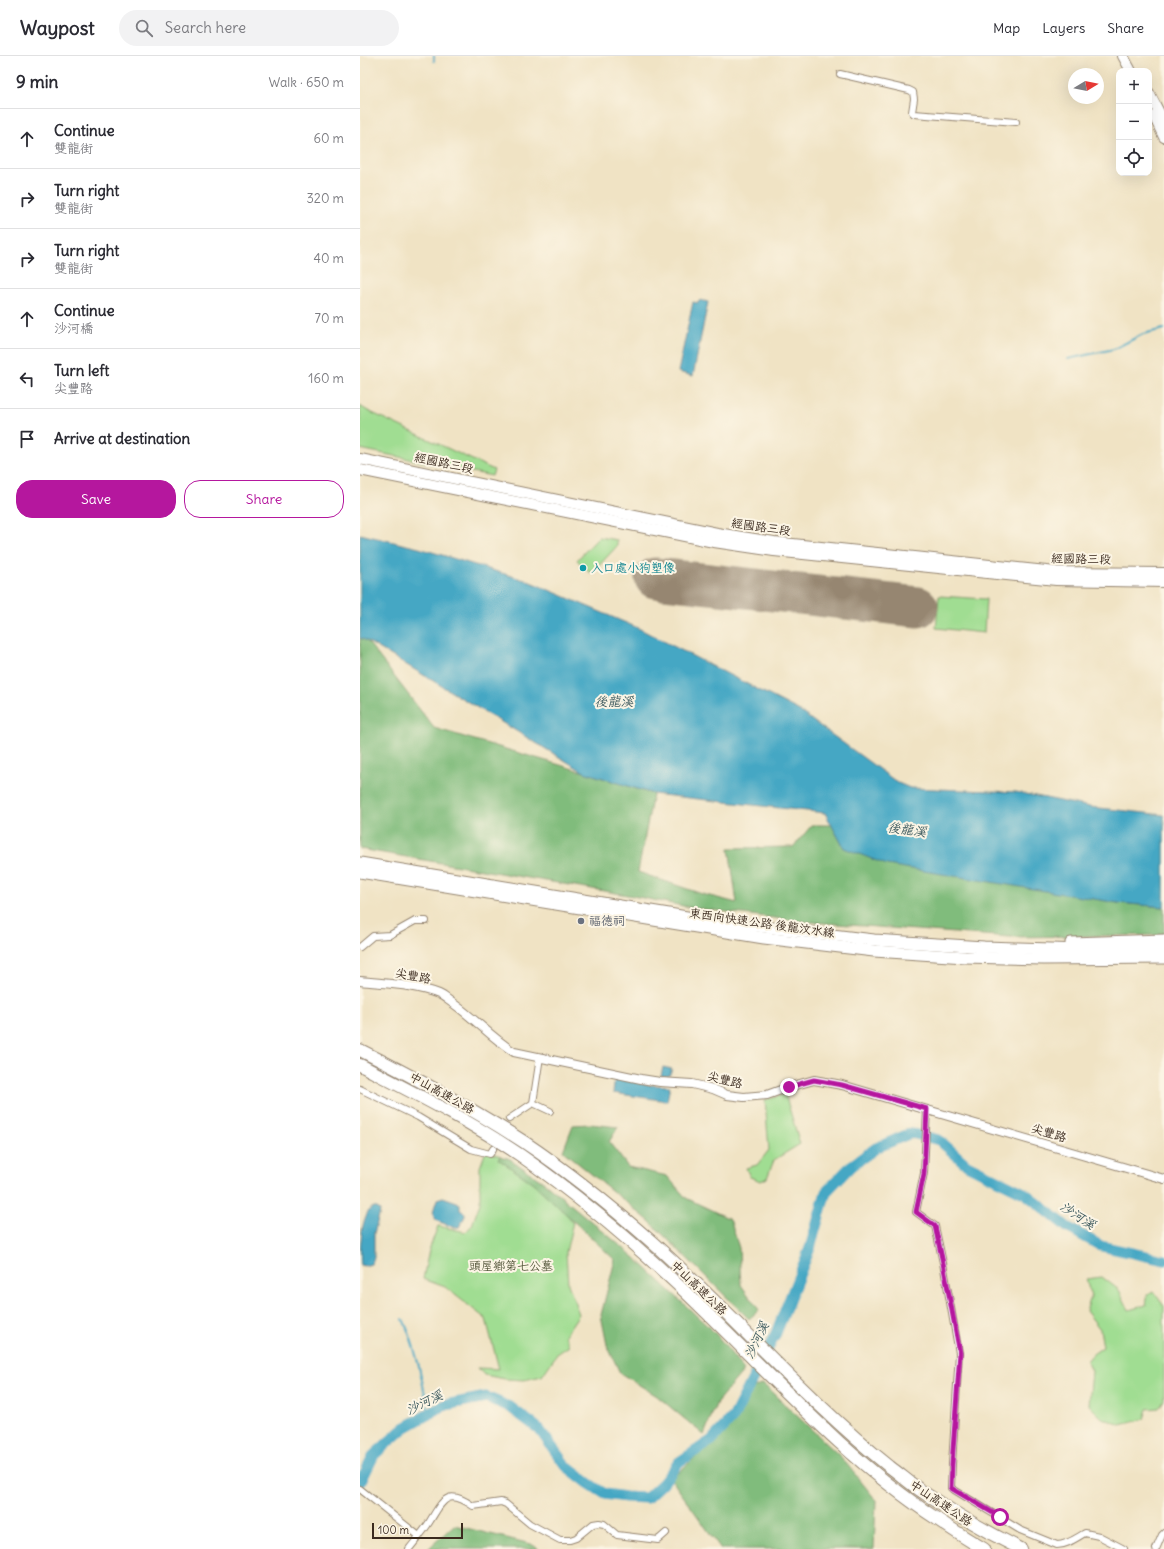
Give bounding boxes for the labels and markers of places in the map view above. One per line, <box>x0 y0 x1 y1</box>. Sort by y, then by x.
place label: 入口處小狗塑像 <box>591 560 675 575</box>
marker: 入口處小狗塑像 <box>578 563 588 573</box>
place label: 福德祠 <box>589 913 625 928</box>
marker: 福德祠 <box>576 916 586 926</box>

